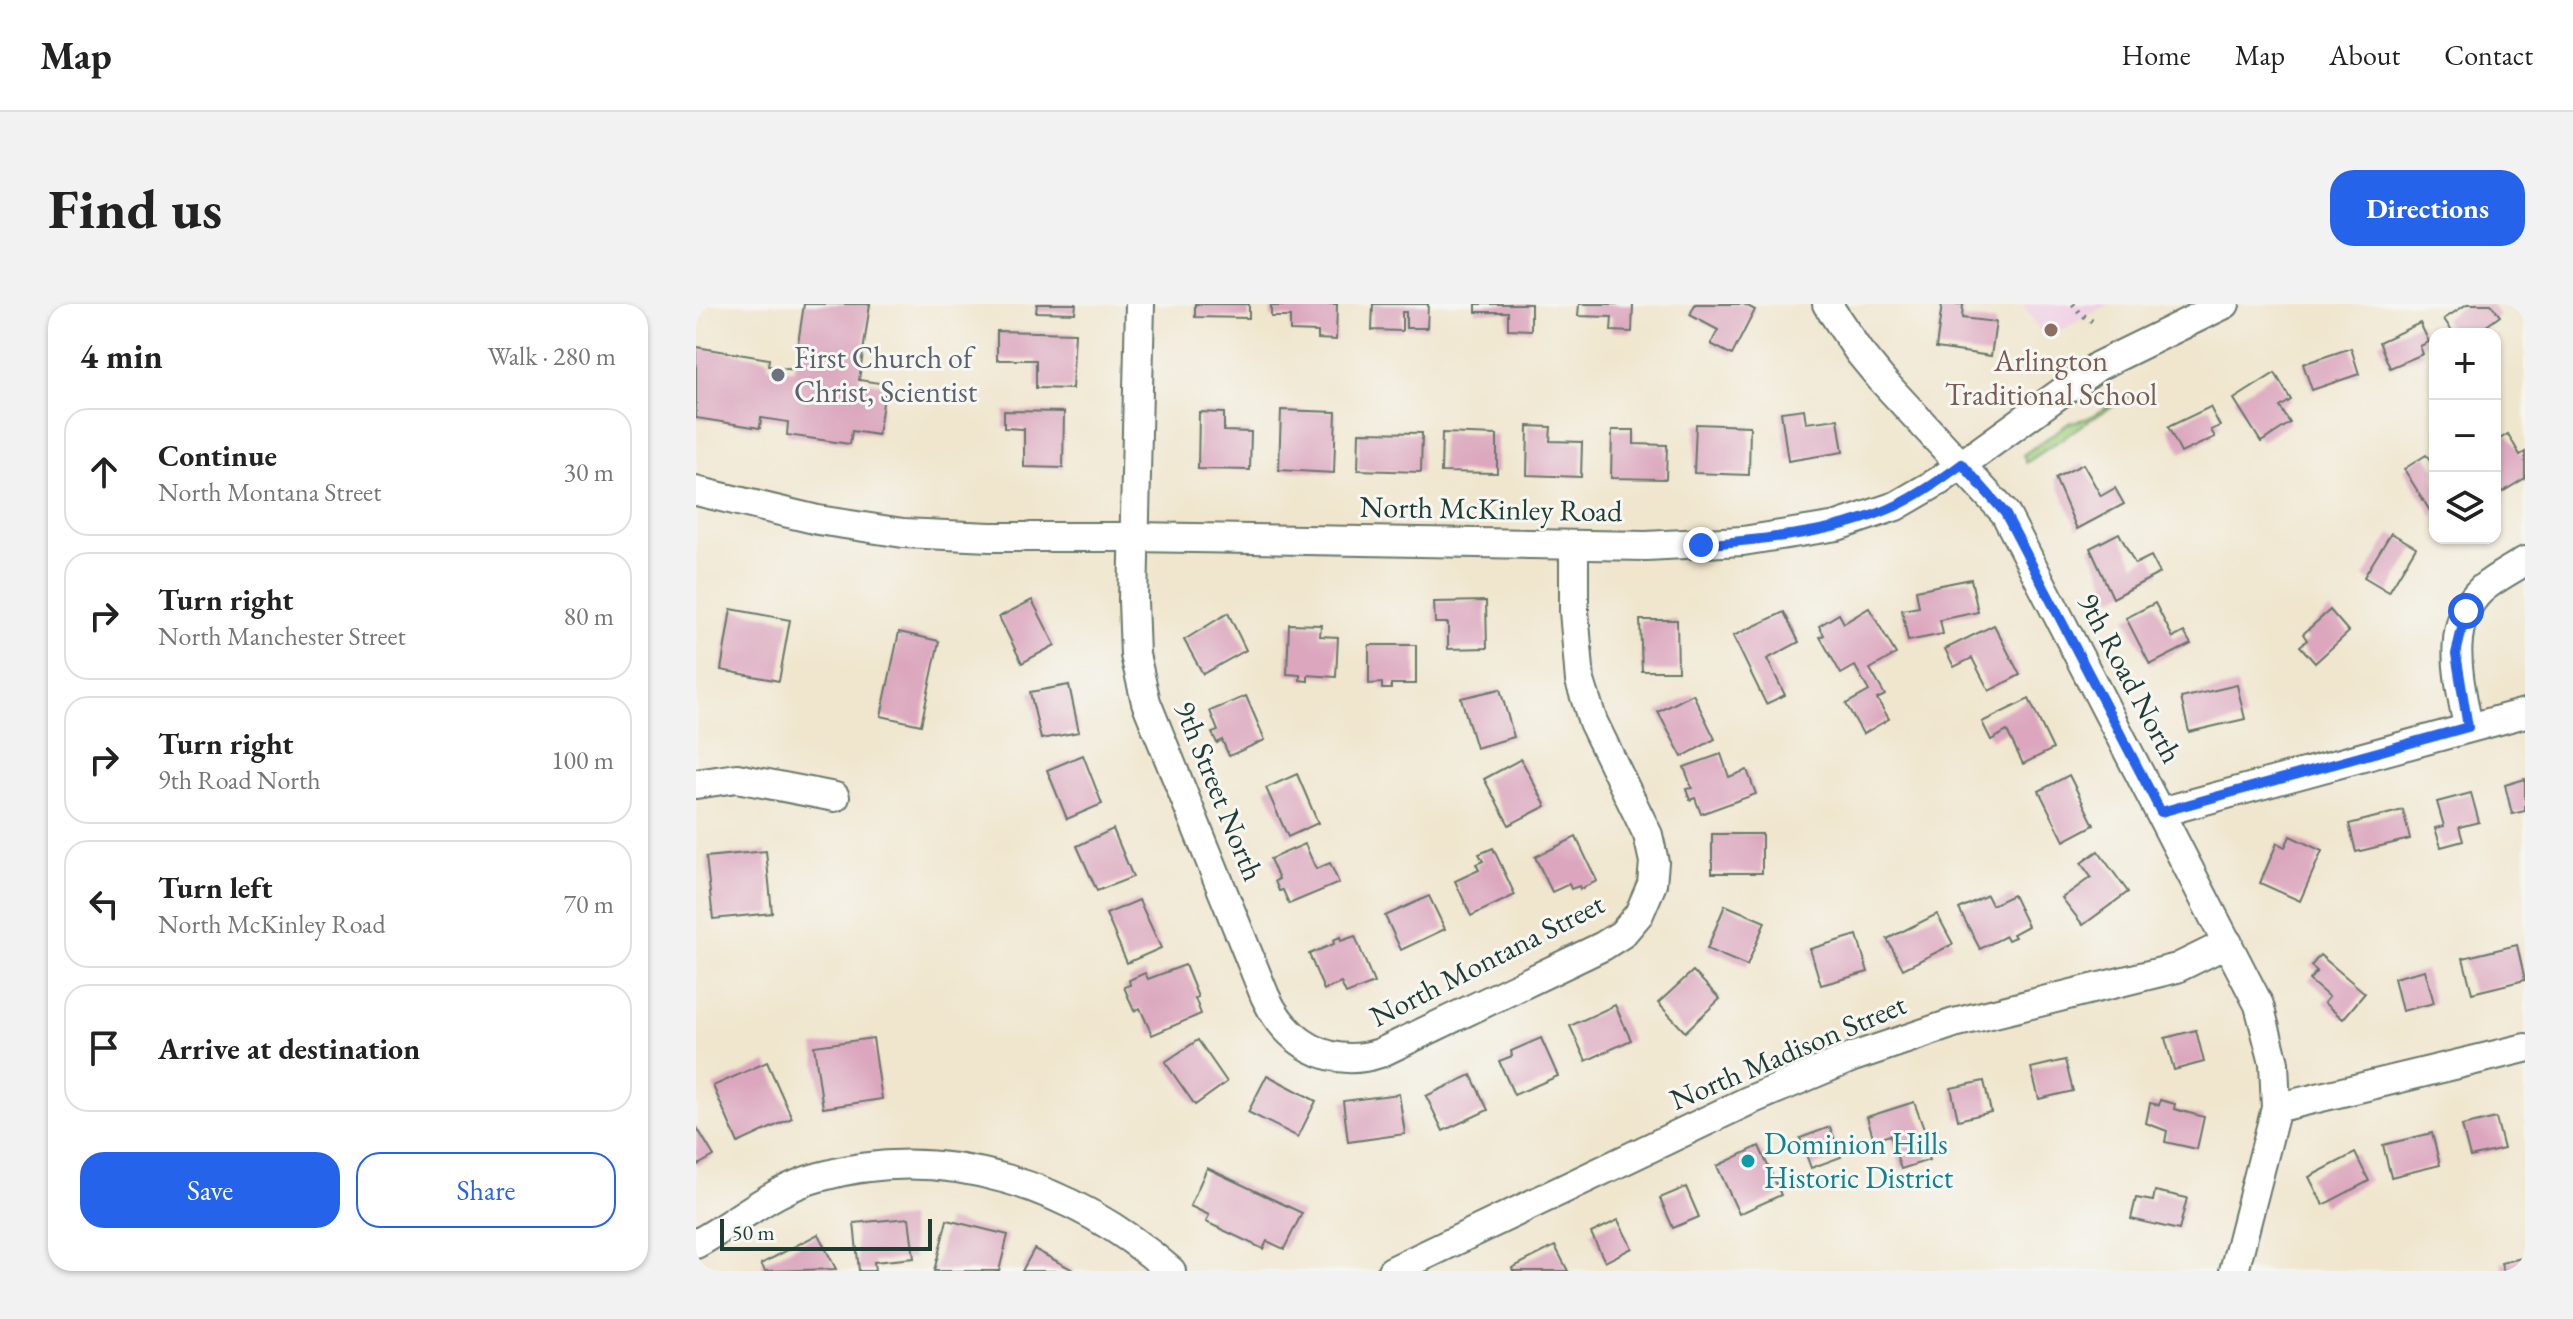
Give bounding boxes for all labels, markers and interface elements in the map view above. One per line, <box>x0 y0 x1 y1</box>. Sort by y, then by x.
text: Map <box>40 31 112 80</box>
text: Home <box>2121 37 2191 73</box>
text: Map <box>2235 37 2285 73</box>
text: About <box>2329 37 2400 73</box>
text: Contact <box>2444 37 2533 73</box>
button: Directions <box>2330 170 2525 246</box>
text: Find us <box>48 172 222 245</box>
marker: Arlington Traditional School <box>2042 321 2060 339</box>
map controls <box>2429 328 2501 544</box>
button: + <box>2429 328 2501 400</box>
text: 4 min <box>80 334 163 378</box>
place label: First Church of Christ, Scientist <box>794 338 978 411</box>
text: Walk · 280 m <box>488 339 616 373</box>
place label: Arlington Traditional School <box>1945 341 2157 414</box>
marker: First Church of Christ, Scientist <box>769 366 787 384</box>
button: − <box>2429 400 2501 472</box>
text: Continue <box>158 436 277 475</box>
icon: ahead <box>82 450 126 494</box>
text: 30 m <box>564 455 614 489</box>
button: layers <box>2429 472 2501 544</box>
text: North Montana Street <box>158 475 381 509</box>
street label: North McKinley Road <box>1359 487 1623 530</box>
route end <box>1683 527 1719 563</box>
text: Turn right <box>158 580 294 619</box>
street label: 9th Road North <box>2069 586 2192 770</box>
route start <box>2448 593 2484 629</box>
icon: right <box>82 594 126 638</box>
text: 80 m <box>564 599 614 633</box>
text: North Manchester Street <box>158 619 406 653</box>
street label: 9th Street North <box>1166 695 1273 887</box>
text: Turn right <box>158 724 294 763</box>
icon: right <box>82 738 126 782</box>
text: 100 m <box>551 743 614 777</box>
text: 9th Road North <box>158 763 321 797</box>
text: Turn left <box>158 868 272 907</box>
icon: left <box>82 882 126 926</box>
street label: North Montana Street <box>1363 883 1611 1035</box>
text: 70 m <box>564 887 614 921</box>
text: North McKinley Road <box>158 907 386 941</box>
street label: North Madison Street <box>1664 984 1912 1119</box>
icon: arrive <box>82 1026 126 1070</box>
text: Arrive at destination <box>158 1029 420 1068</box>
place label: Dominion Hills Historic District <box>1764 1124 1954 1197</box>
button: Save <box>80 1152 340 1228</box>
button: Share <box>356 1152 616 1228</box>
marker: Dominion Hills Historic District <box>1739 1152 1757 1170</box>
scale bar <box>720 1215 932 1251</box>
text: 50 m <box>732 1218 775 1247</box>

